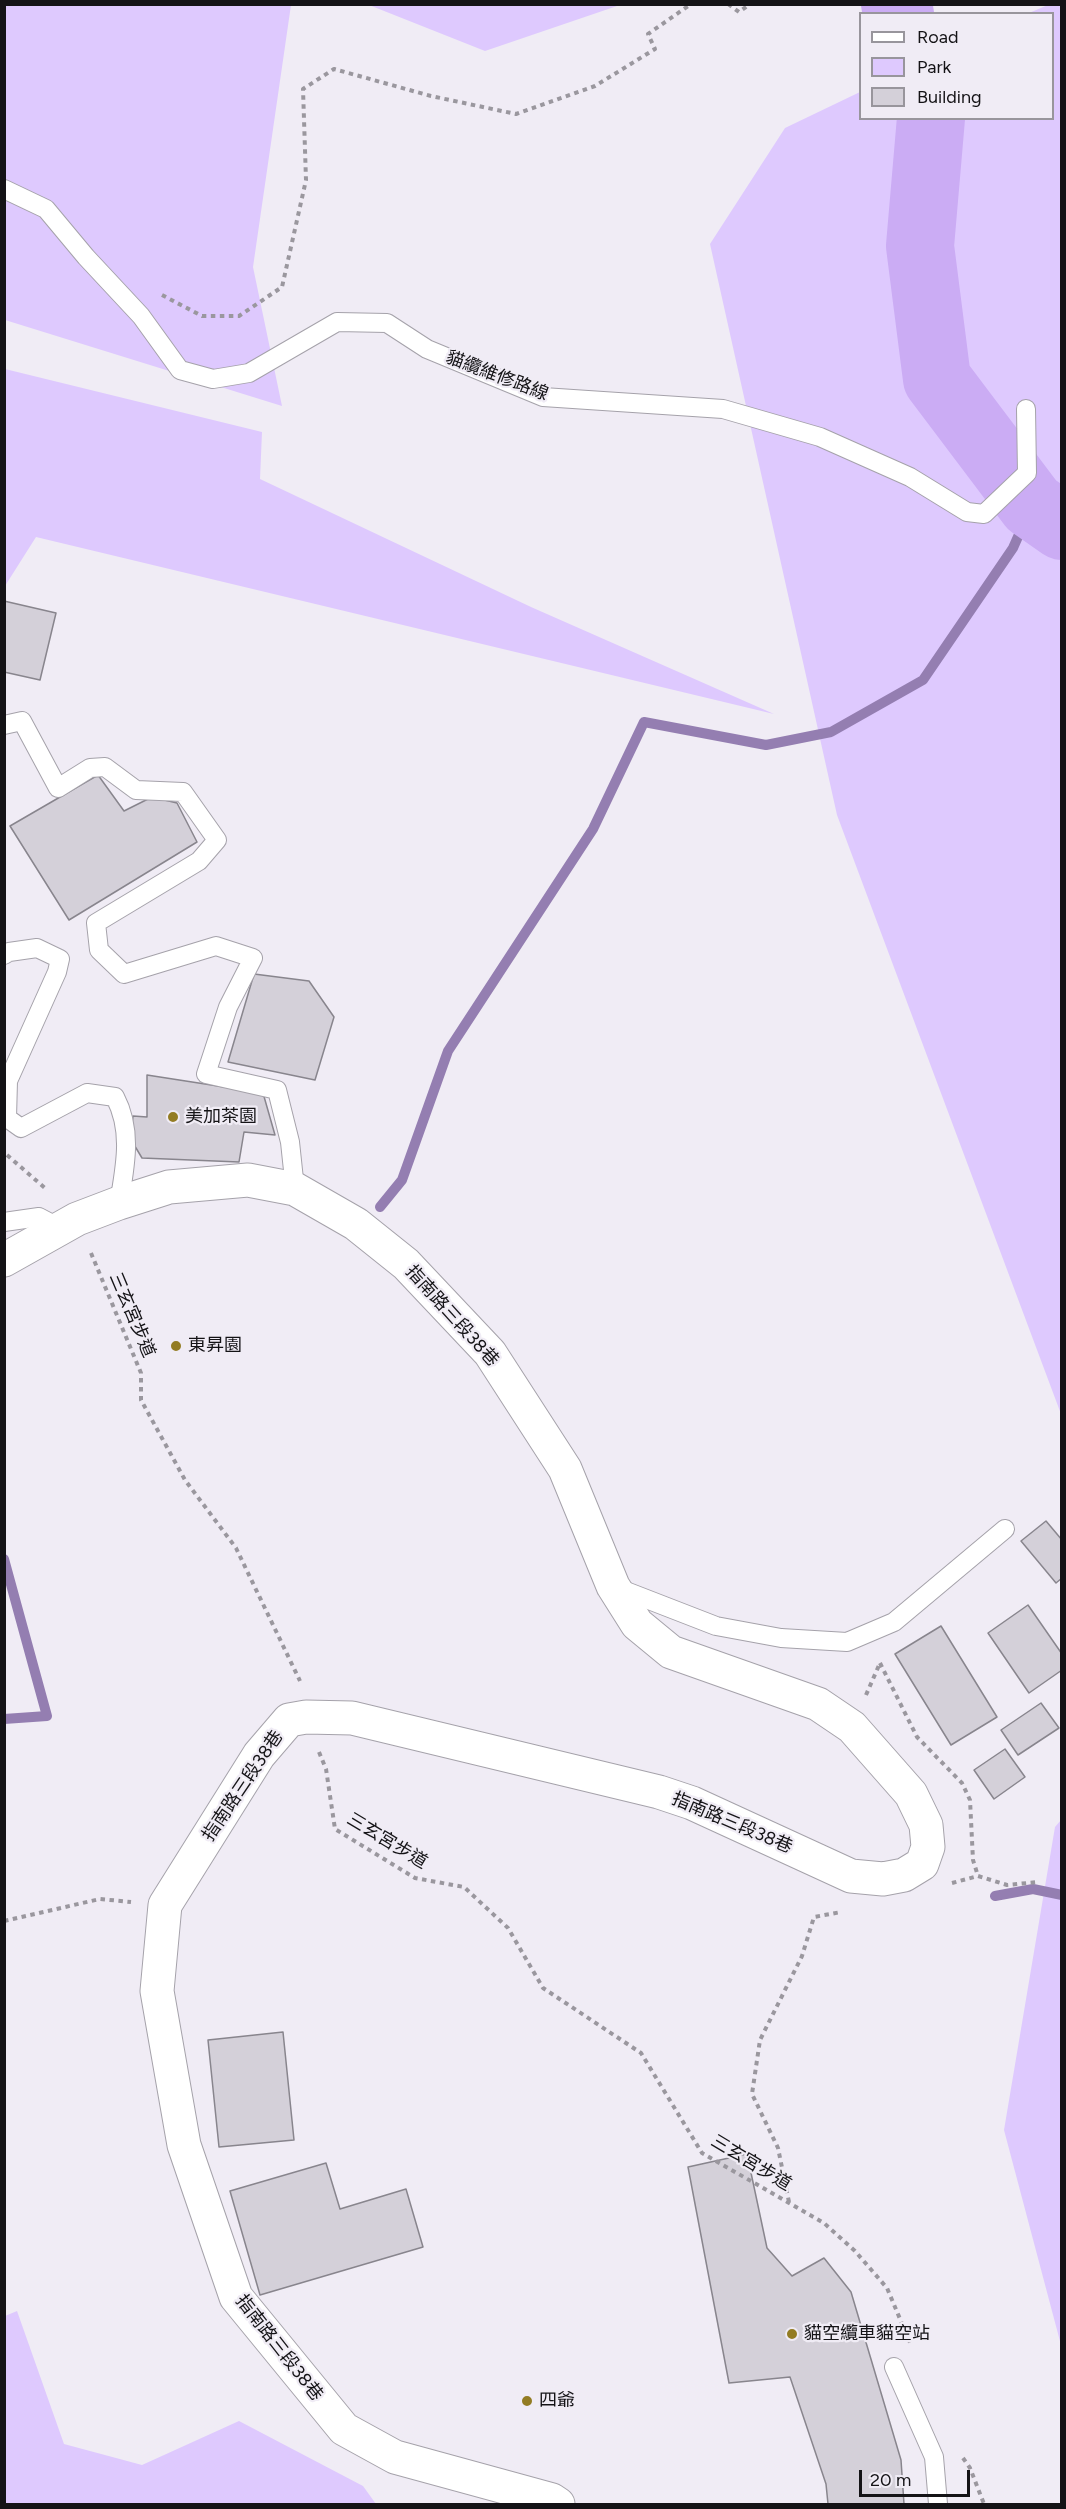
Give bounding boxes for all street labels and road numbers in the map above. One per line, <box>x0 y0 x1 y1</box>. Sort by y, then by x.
street label: 貓纜維修路線 <box>443 347 551 405</box>
street label: 指南路三段38巷 <box>401 1261 503 1371</box>
street label: 三玄宮步道 <box>104 1269 160 1361</box>
street label: 指南路三段38巷 <box>198 1727 288 1845</box>
street label: 指南路三段38巷 <box>668 1788 796 1858</box>
street label: 三玄宮步道 <box>343 1809 431 1873</box>
street label: 三玄宮步道 <box>707 2131 795 2195</box>
street label: 指南路三段38巷 <box>231 2291 327 2405</box>

